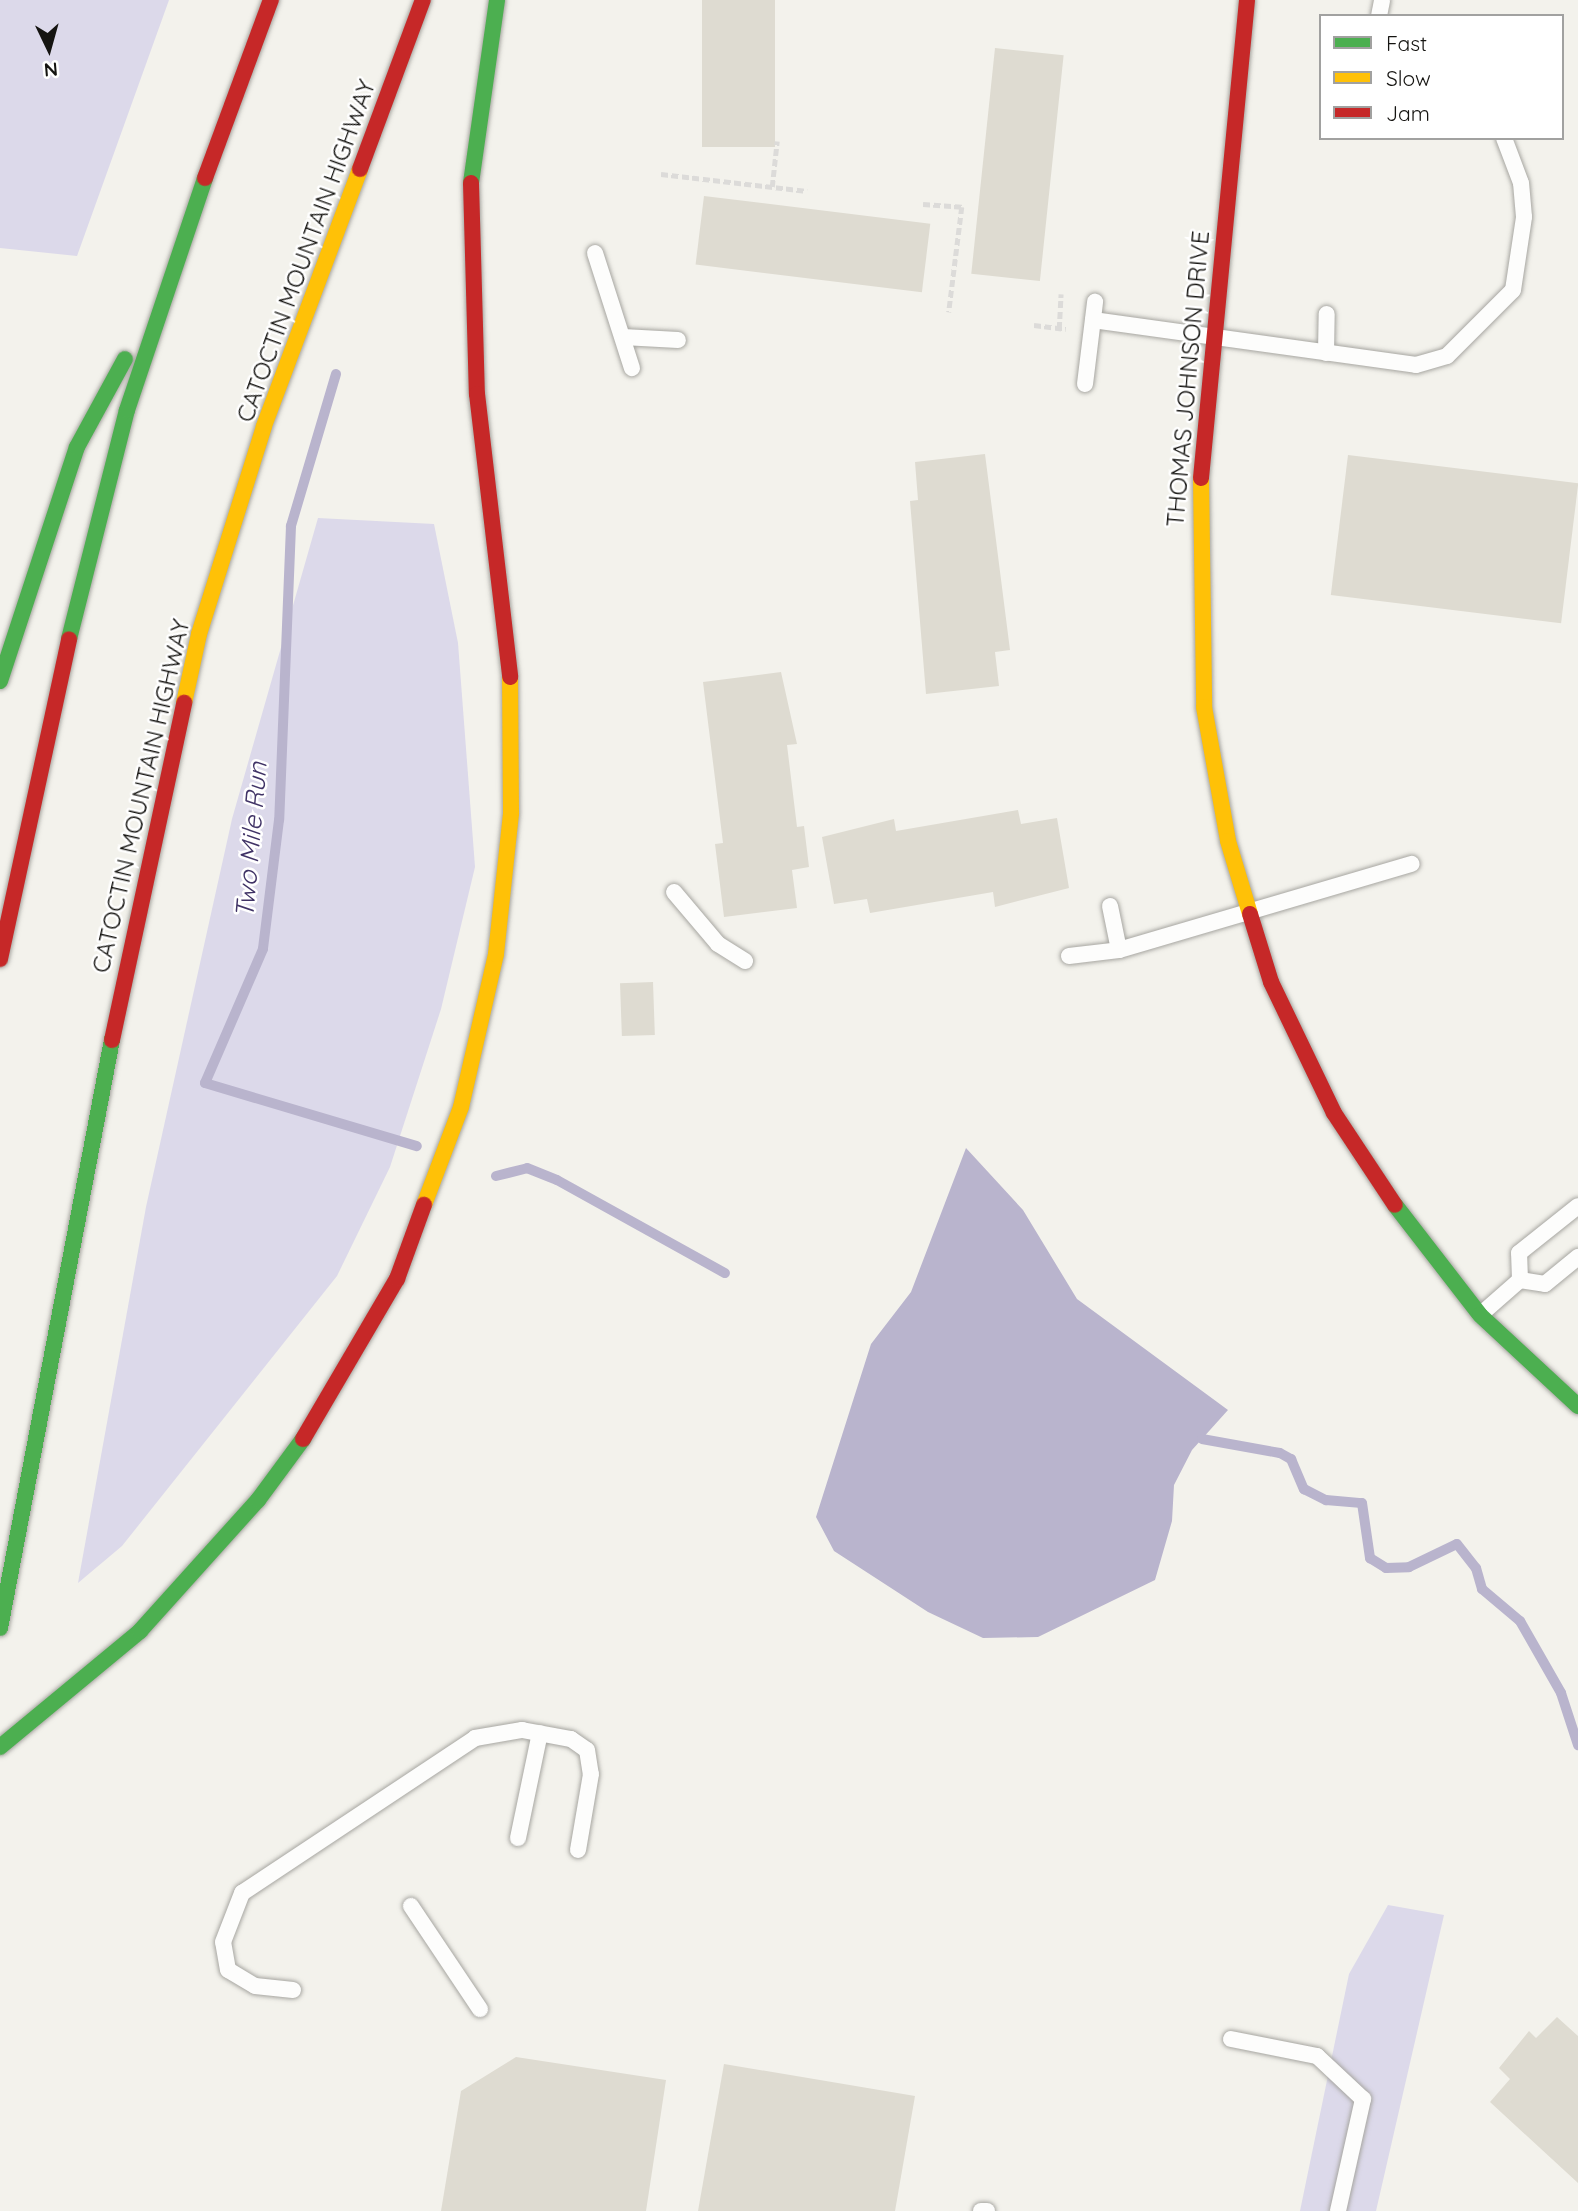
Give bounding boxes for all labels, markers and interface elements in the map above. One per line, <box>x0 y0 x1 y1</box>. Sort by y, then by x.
north arrow <box>14 14 84 84</box>
legend <box>1319 14 1564 140</box>
text: Fast <box>1386 30 1427 56</box>
text: N <box>43 57 59 82</box>
text: Slow <box>1386 65 1431 91</box>
street label: CATOCTIN MOUNTAIN HIGHWAY <box>231 76 381 426</box>
text: Jam <box>1386 100 1430 126</box>
street label: THOMAS JOHNSON DRIVE <box>1161 230 1215 528</box>
street label: CATOCTIN MOUNTAIN HIGHWAY <box>86 616 196 976</box>
water label: Two Mile Run <box>229 761 273 919</box>

